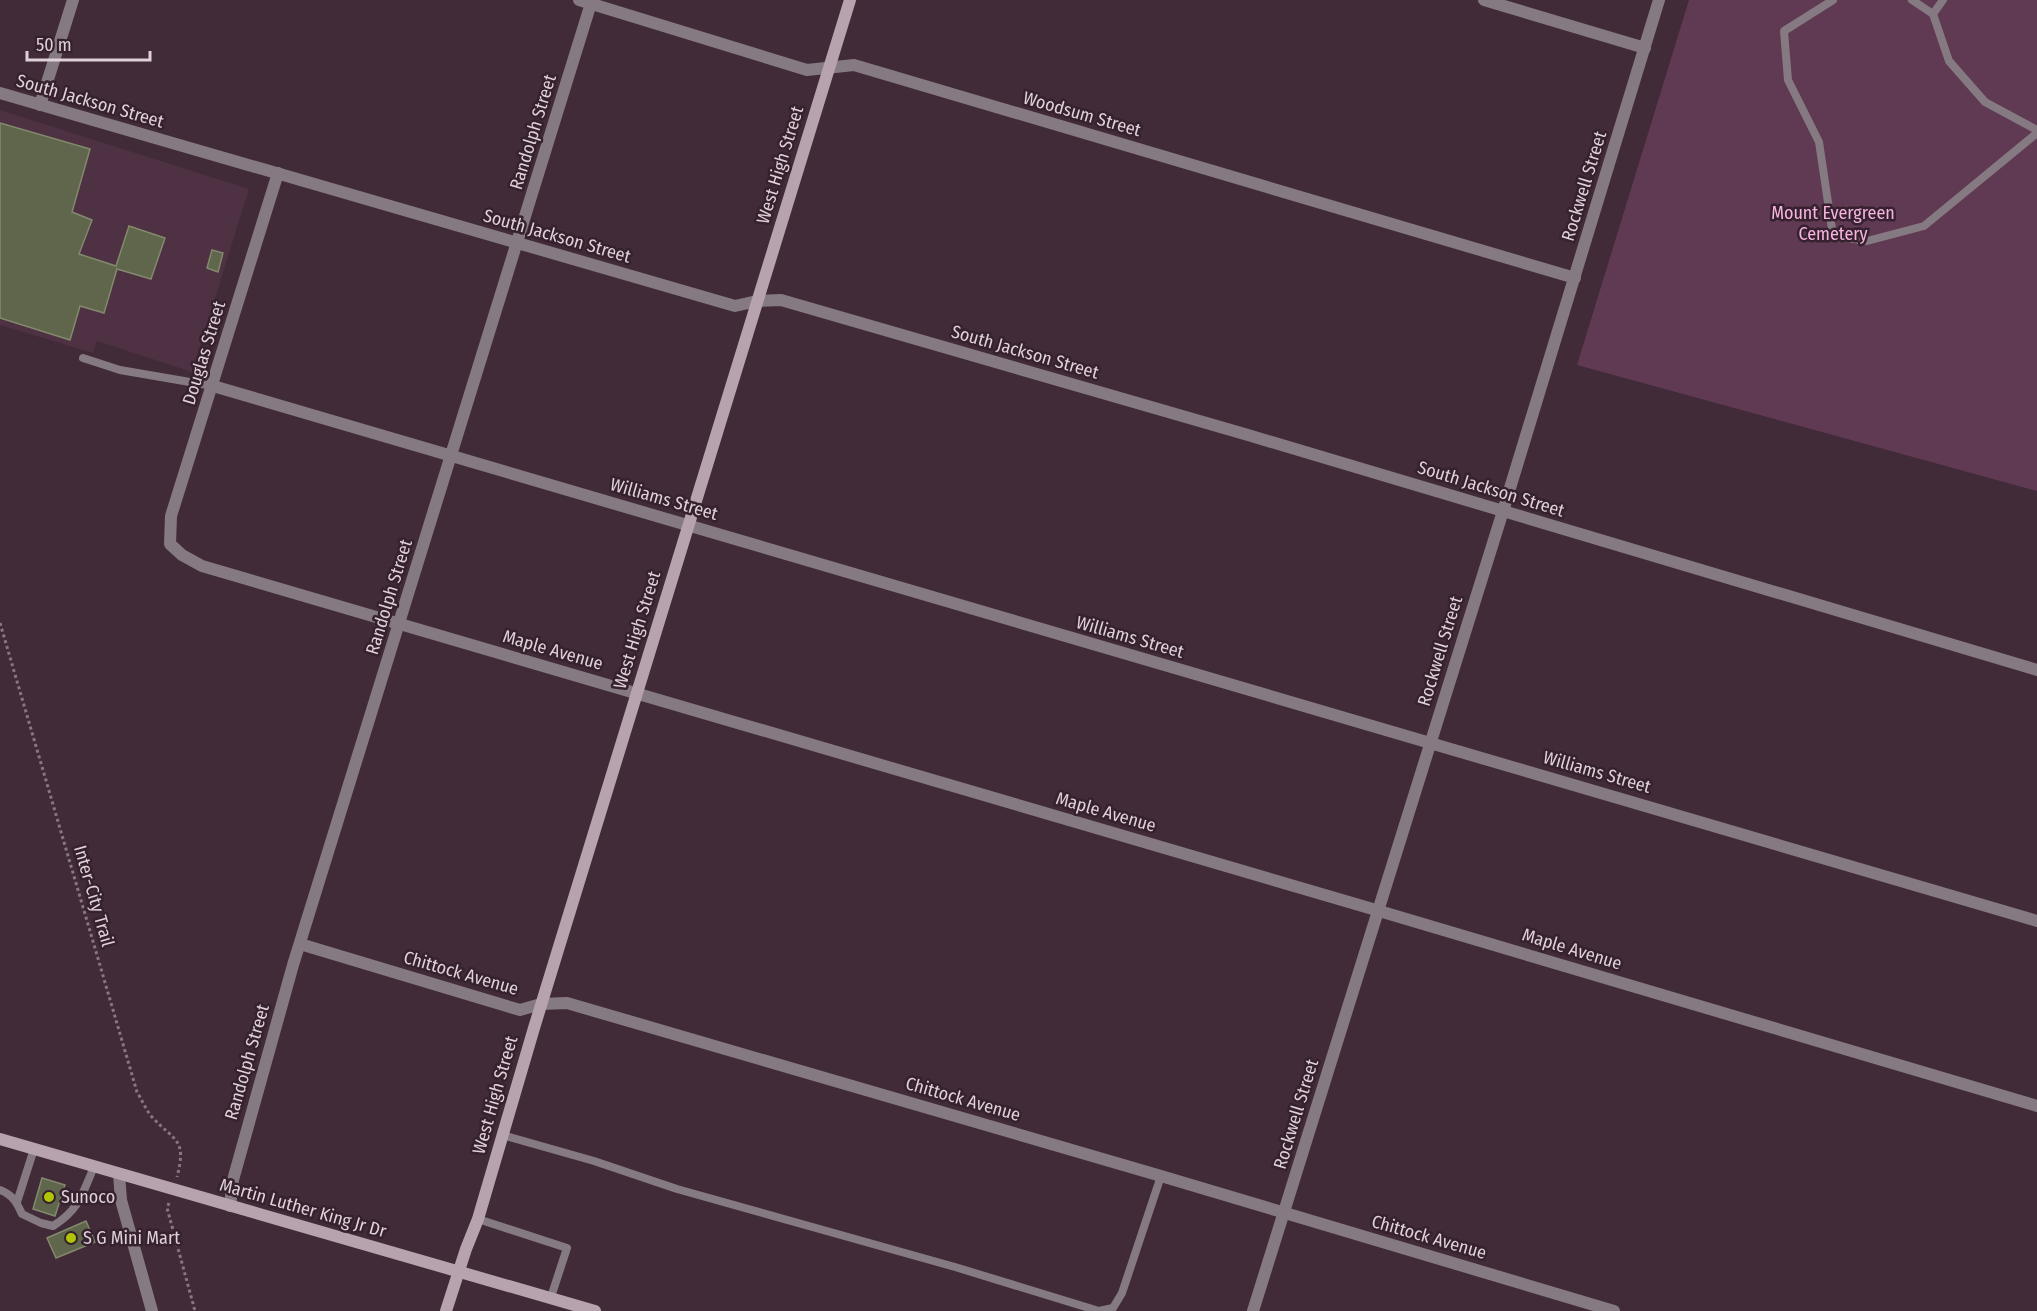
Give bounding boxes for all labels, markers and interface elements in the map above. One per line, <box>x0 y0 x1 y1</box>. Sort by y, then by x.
scale bar <box>27 24 150 62</box>
text: 50 m <box>36 34 72 56</box>
street label: South Jackson Street <box>14 69 166 133</box>
street label: Randolph Street <box>505 72 561 192</box>
street label: Woodsum Street <box>1021 87 1143 141</box>
street label: West High Street <box>752 103 808 226</box>
street label: Rockwell Street <box>1557 128 1611 244</box>
park label: Mount Evergreen Cemetery <box>1771 202 1895 245</box>
street label: South Jackson Street <box>481 204 633 268</box>
street label: Douglas Street <box>178 298 230 408</box>
street label: South Jackson Street <box>949 320 1101 384</box>
street label: South Jackson Street <box>1415 456 1567 522</box>
street label: Williams Street <box>608 473 720 525</box>
street label: Randolph Street <box>361 537 417 657</box>
street label: West High Street <box>609 568 665 691</box>
street label: Rockwell Street <box>1413 593 1467 709</box>
street label: Williams Street <box>1074 611 1186 663</box>
street label: Maple Avenue <box>500 625 606 675</box>
street label: Williams Street <box>1541 746 1653 798</box>
street label: Maple Avenue <box>1053 787 1159 837</box>
street label: Inter-City Trail <box>69 843 119 949</box>
street label: Maple Avenue <box>1519 923 1625 975</box>
street label: Chittock Avenue <box>401 946 521 1000</box>
street label: Randolph Street <box>220 1001 274 1122</box>
street label: West High Street <box>468 1033 522 1157</box>
street label: Rockwell Street <box>1269 1056 1323 1172</box>
street label: Chittock Avenue <box>903 1072 1023 1126</box>
street label: Martin Luther King Jr Dr <box>217 1174 390 1243</box>
place label: Sunoco <box>61 1186 115 1208</box>
marker: Sunoco <box>42 1190 56 1204</box>
street label: Chittock Avenue <box>1369 1210 1489 1264</box>
place label: S G Mini Mart <box>83 1227 180 1249</box>
marker: S G Mini Mart <box>64 1231 78 1245</box>

